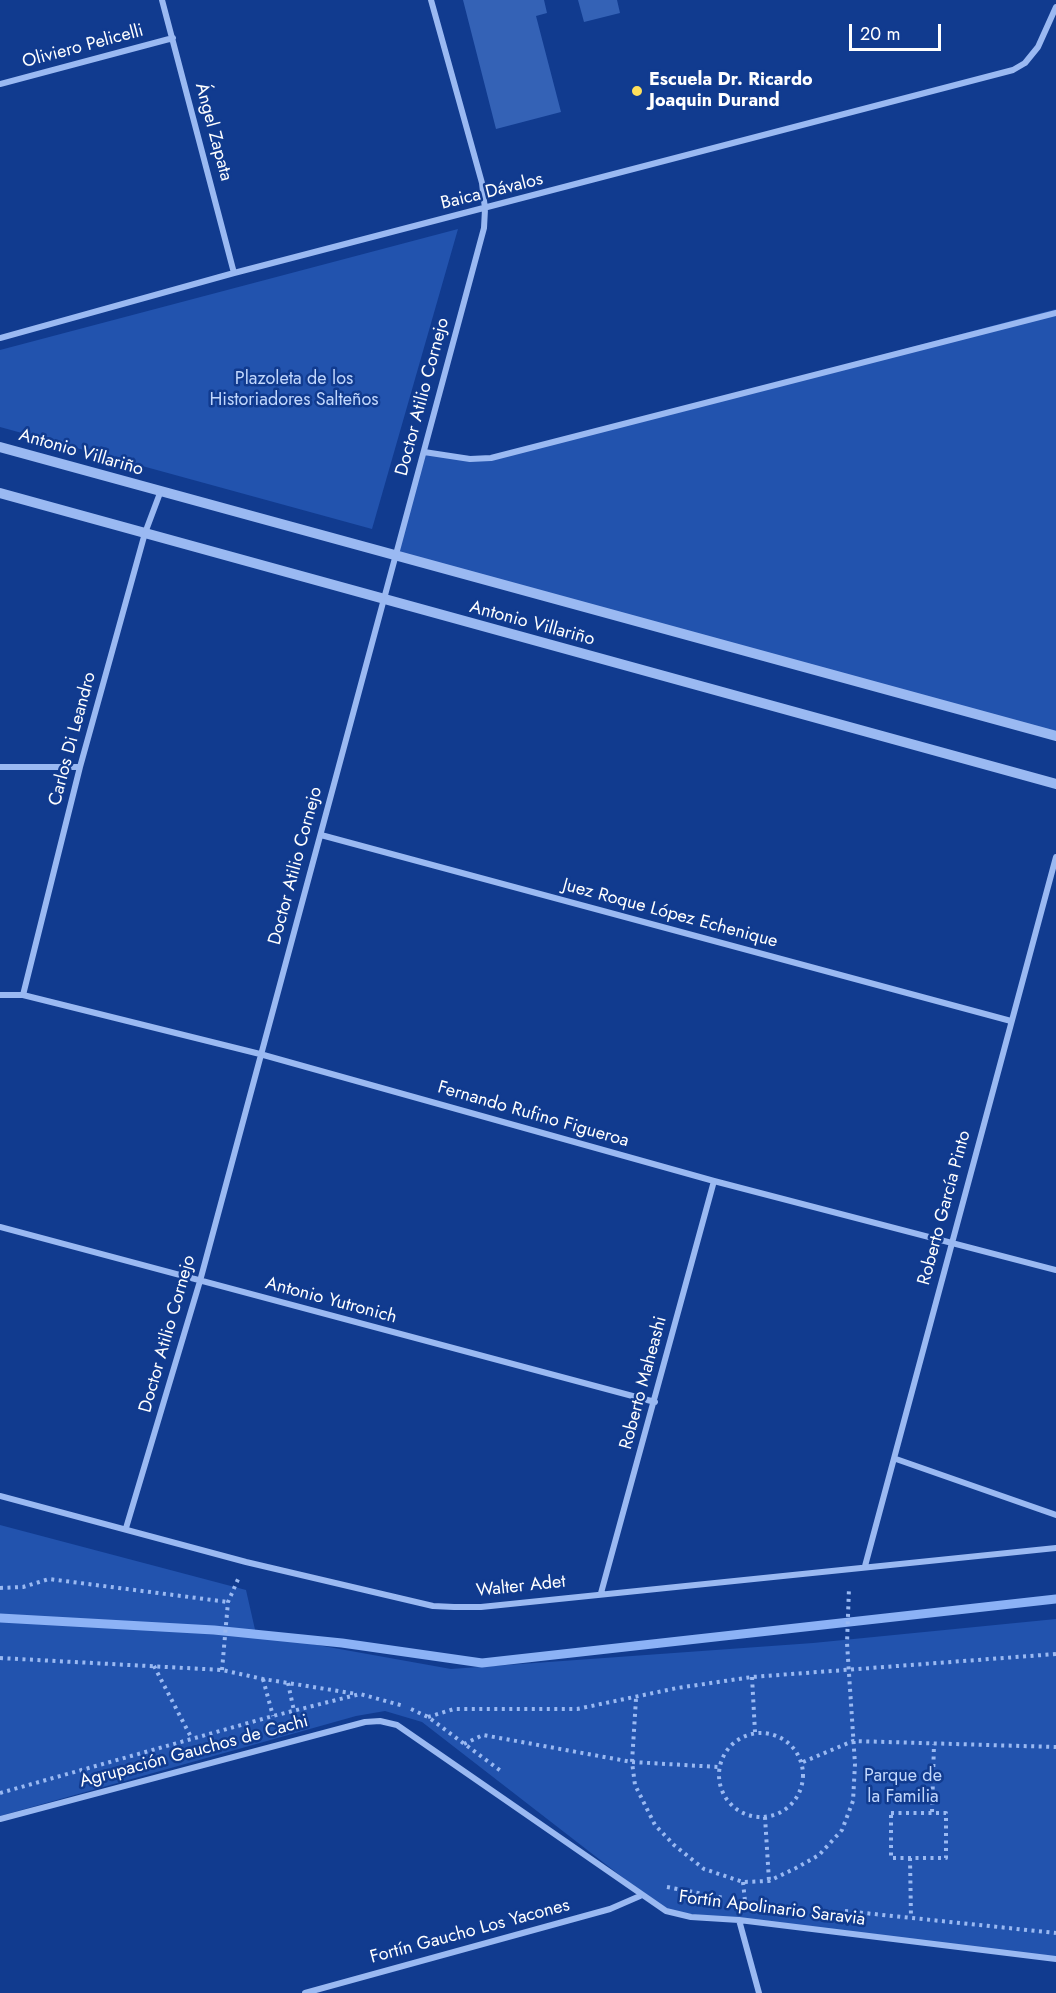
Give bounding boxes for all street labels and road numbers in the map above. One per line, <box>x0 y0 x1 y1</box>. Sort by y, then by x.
street label: Oliviero Pelicelli <box>20 20 146 74</box>
street label: Ángel Zapata <box>190 81 236 183</box>
street label: Baica Dávalos <box>439 169 545 215</box>
street label: Doctor Atilio Cornejo <box>392 316 454 478</box>
street label: Antonio Villariño <box>16 425 146 481</box>
street label: Antonio Villariño <box>467 597 597 651</box>
street label: Carlos Di Leandro <box>45 670 101 808</box>
street label: Doctor Atilio Cornejo <box>265 785 327 947</box>
street label: Juez Roque López Echenique <box>560 875 780 953</box>
street label: Fernando Rufino Figueroa <box>435 1077 631 1153</box>
street label: Roberto García Pinto <box>914 1128 976 1288</box>
street label: Doctor Atilio Cornejo <box>135 1253 201 1415</box>
street label: Antonio Yutronich <box>263 1273 399 1329</box>
street label: Roberto Maheashi <box>616 1314 672 1452</box>
street label: Walter Adet <box>475 1572 567 1602</box>
street label: Agrupación Gauchos de Cachi <box>77 1711 311 1793</box>
street label: Fortín Apolinario Saravia <box>677 1887 867 1931</box>
street label: Fortín Gaucho Los Yacones <box>368 1895 572 1969</box>

